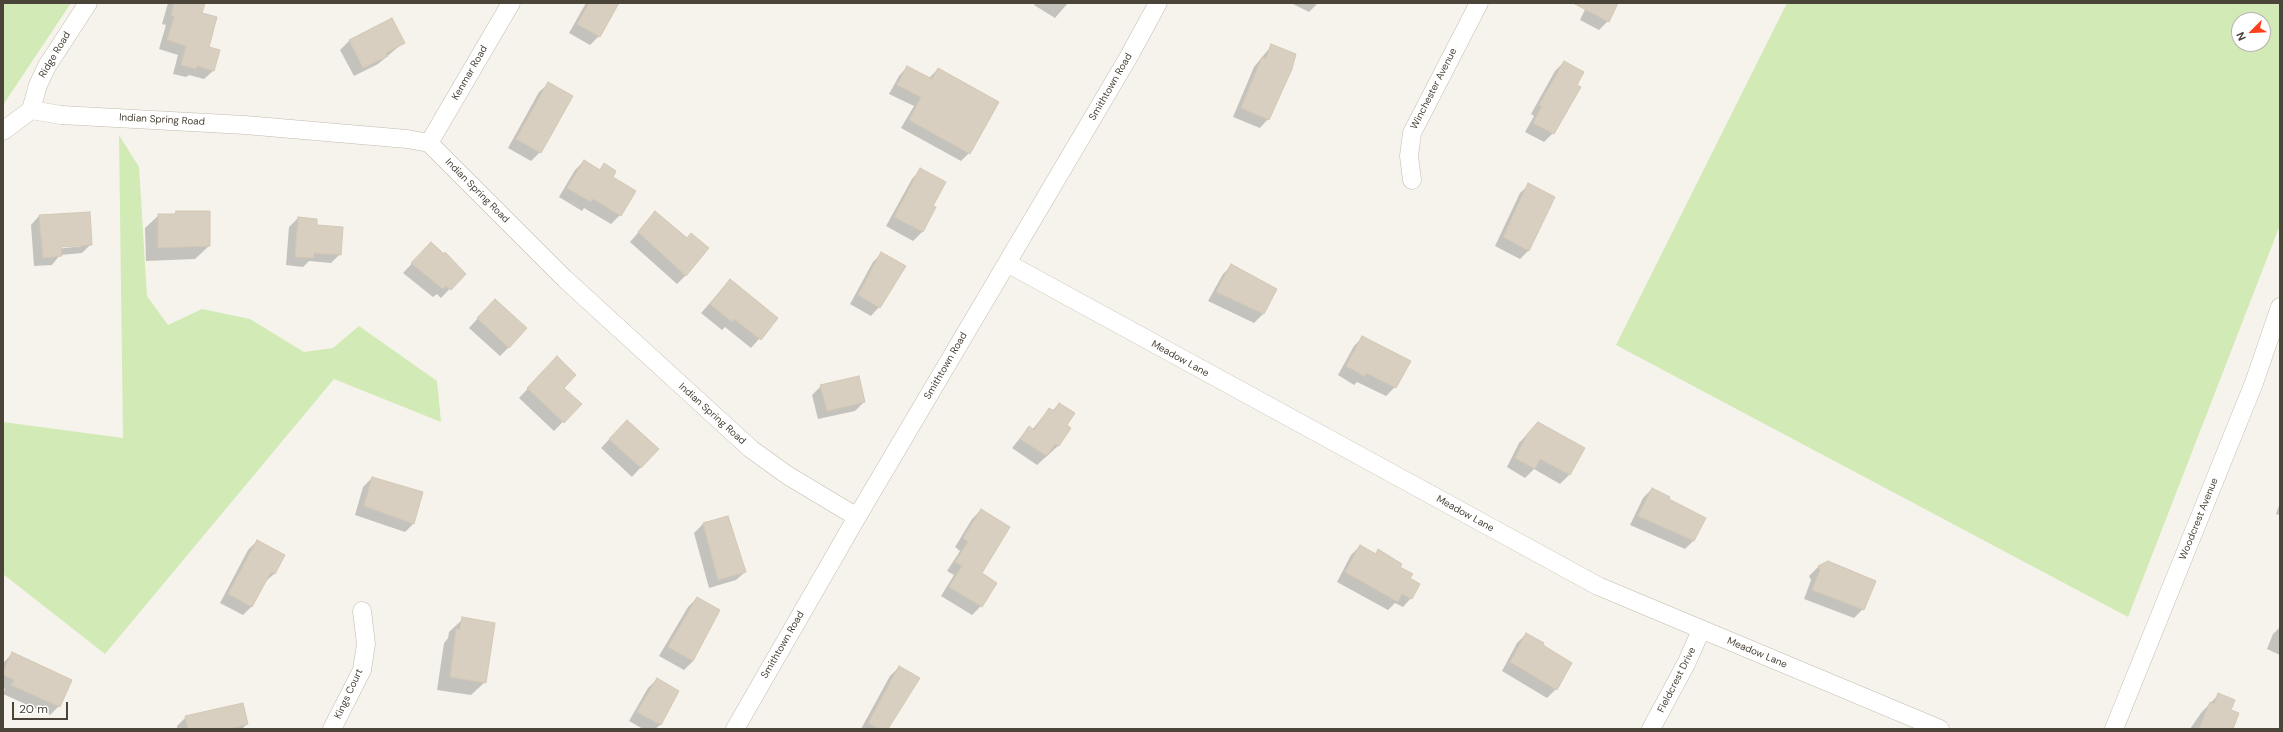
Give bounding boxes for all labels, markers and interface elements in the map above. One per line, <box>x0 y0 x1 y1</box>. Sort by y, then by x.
north arrow <box>2231 12 2271 52</box>
street label: Ridge Road <box>37 30 73 80</box>
text: N <box>2233 30 2249 43</box>
street label: Kenmar Road <box>450 44 490 102</box>
street label: Winchester Avenue <box>1408 46 1460 132</box>
street label: Smithtown Road <box>1087 51 1135 123</box>
street label: Indian Spring Road <box>119 112 205 128</box>
street label: Indian Spring Road <box>442 156 512 226</box>
street label: Smithtown Road <box>922 330 970 402</box>
street label: Meadow Lane <box>1149 338 1211 380</box>
street label: Indian Spring Road <box>676 381 748 447</box>
street label: Woodcrest Avenue <box>2177 476 2221 562</box>
street label: Meadow Lane <box>1434 493 1496 535</box>
street label: Smithtown Road <box>759 609 807 681</box>
street label: Meadow Lane <box>1725 635 1789 671</box>
street label: Fieldcrest Drive <box>1655 645 1699 715</box>
street label: Kings Court <box>332 667 366 721</box>
scale bar <box>14 694 70 720</box>
text: 20 m <box>19 701 48 717</box>

